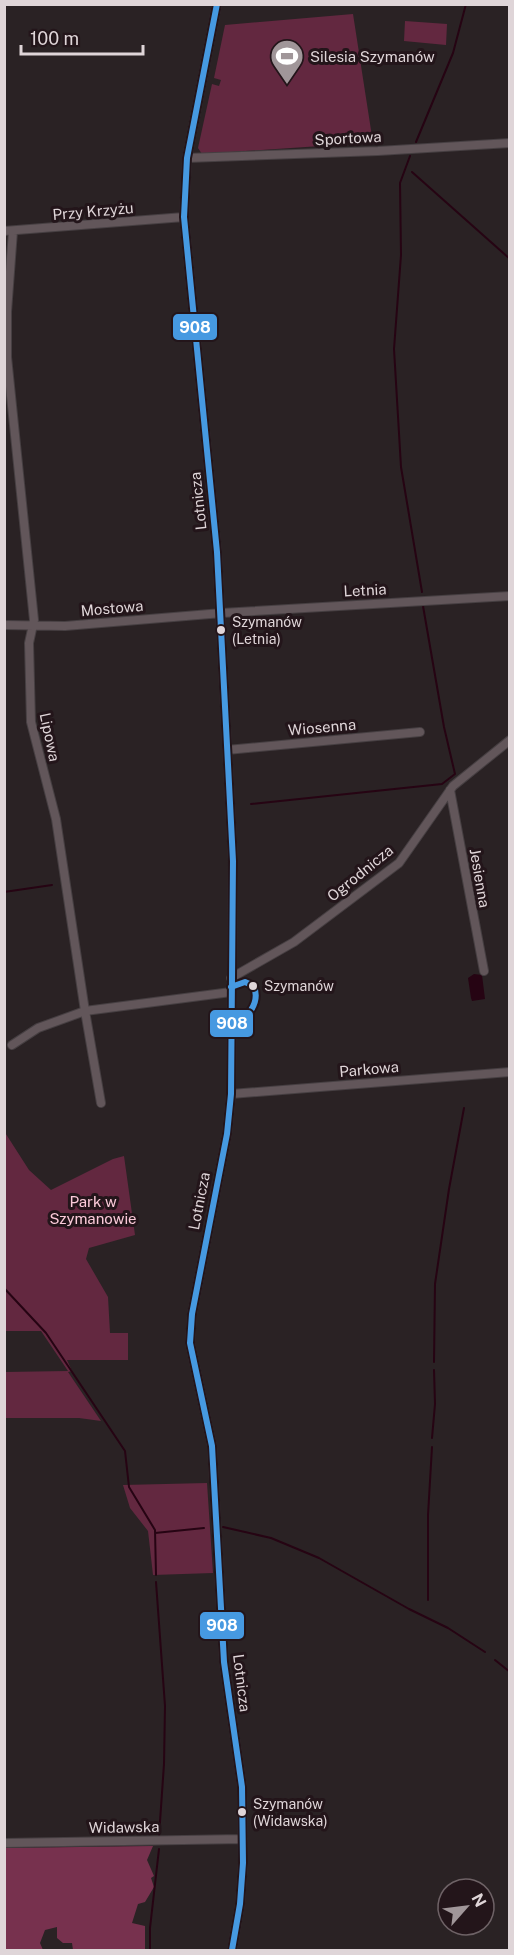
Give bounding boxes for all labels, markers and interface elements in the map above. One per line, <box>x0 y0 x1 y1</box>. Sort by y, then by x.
scale bar <box>21 18 142 56</box>
text: 100 m <box>30 28 79 49</box>
sports icon: Silesia Szymanów <box>269 38 305 85</box>
place label: Silesia Szymanów <box>310 48 435 65</box>
street label: Sportowa <box>314 128 382 148</box>
street label: Przy Krzyżu <box>52 199 134 223</box>
line badge: 908 <box>172 313 218 341</box>
text: 908 <box>179 318 211 337</box>
street label: Lotnicza <box>187 471 209 531</box>
street label: Letnia <box>343 580 387 600</box>
street label: Mostowa <box>80 597 144 619</box>
place label: Szymanów (Letnia) <box>232 614 302 647</box>
marker: Szymanów (Letnia) <box>215 624 227 636</box>
street label: Lipowa <box>37 711 63 763</box>
street label: Wiosenna <box>287 716 357 738</box>
street label: Ogrodnicza <box>324 841 396 905</box>
street label: Jesienna <box>466 847 494 909</box>
place label: Szymanów <box>264 978 334 994</box>
marker: Szymanów <box>247 980 259 992</box>
line badge: 908 <box>209 1009 254 1038</box>
text: 908 <box>216 1014 248 1033</box>
street label: Parkowa <box>338 1058 400 1080</box>
street label: Lotnicza <box>185 1171 213 1231</box>
park label: Park w Szymanowie <box>49 1193 137 1227</box>
line badge: 908 <box>199 1611 245 1640</box>
text: 908 <box>206 1616 238 1635</box>
street label: Lotnicza <box>230 1653 254 1713</box>
place label: Szymanów (Widawska) <box>253 1796 328 1829</box>
marker: Szymanów (Widawska) <box>236 1806 248 1818</box>
street label: Widawska <box>89 1818 159 1836</box>
north arrow <box>436 1877 496 1937</box>
text: N <box>467 1890 490 1910</box>

